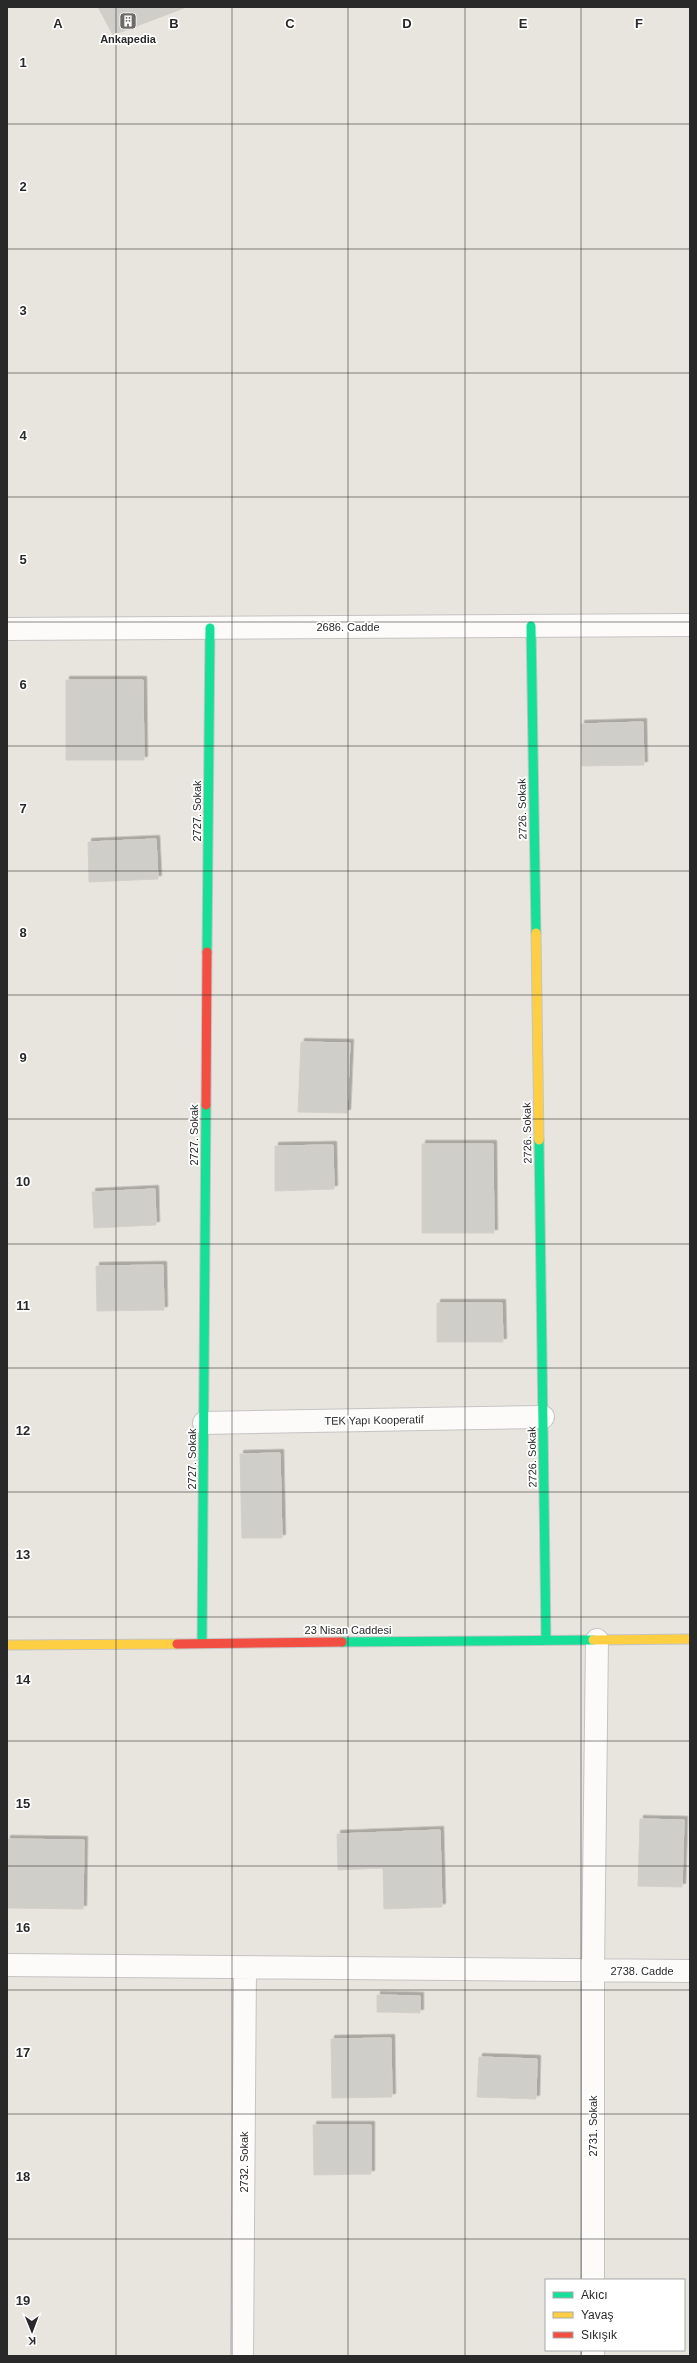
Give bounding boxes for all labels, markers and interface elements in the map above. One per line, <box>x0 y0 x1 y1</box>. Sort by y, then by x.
building icon: Ankapedia <box>118 11 138 31</box>
text: A <box>53 16 63 31</box>
text: B <box>169 16 179 31</box>
text: C <box>285 16 295 31</box>
text: D <box>402 16 412 31</box>
text: E <box>519 16 528 31</box>
text: F <box>635 16 643 31</box>
place label: Ankapedia <box>100 33 157 45</box>
text: 1 <box>19 55 27 70</box>
text: 2 <box>19 179 27 194</box>
text: 3 <box>19 303 27 318</box>
text: 4 <box>19 428 27 443</box>
text: 5 <box>19 552 27 567</box>
street label: 2686. Cadde <box>317 621 380 633</box>
text: 6 <box>19 677 27 692</box>
street label: 2726. Sokak <box>515 778 529 840</box>
street label: 2727. Sokak <box>191 780 203 842</box>
text: 7 <box>19 801 27 816</box>
text: 8 <box>19 925 27 940</box>
text: 9 <box>19 1050 27 1065</box>
street label: 2726. Sokak <box>520 1102 534 1164</box>
street label: 2727. Sokak <box>188 1104 200 1166</box>
text: 10 <box>16 1174 30 1189</box>
text: 11 <box>16 1298 30 1313</box>
street label: TEK Yapı Kooperatif <box>324 1413 425 1427</box>
text: 12 <box>16 1423 30 1438</box>
street label: 2726. Sokak <box>525 1426 539 1488</box>
street label: 2727. Sokak <box>186 1428 198 1490</box>
text: 13 <box>16 1547 30 1562</box>
street label: 23 Nisan Caddesi <box>305 1624 391 1636</box>
text: 14 <box>16 1672 31 1687</box>
text: 15 <box>16 1796 30 1811</box>
text: 16 <box>16 1920 30 1935</box>
street label: 2738. Cadde <box>611 1965 674 1977</box>
text: 17 <box>16 2045 30 2060</box>
street label: 2731. Sokak <box>587 2095 599 2157</box>
street label: 2732. Sokak <box>238 2131 250 2193</box>
text: 18 <box>16 2169 30 2184</box>
legend <box>545 2279 685 2351</box>
text: Akıcı <box>581 2288 608 2302</box>
text: 19 <box>16 2293 30 2308</box>
text: Yavaş <box>581 2308 613 2322</box>
north arrow <box>12 2311 52 2351</box>
text: Sıkışık <box>581 2328 618 2342</box>
text: K <box>28 2335 36 2347</box>

